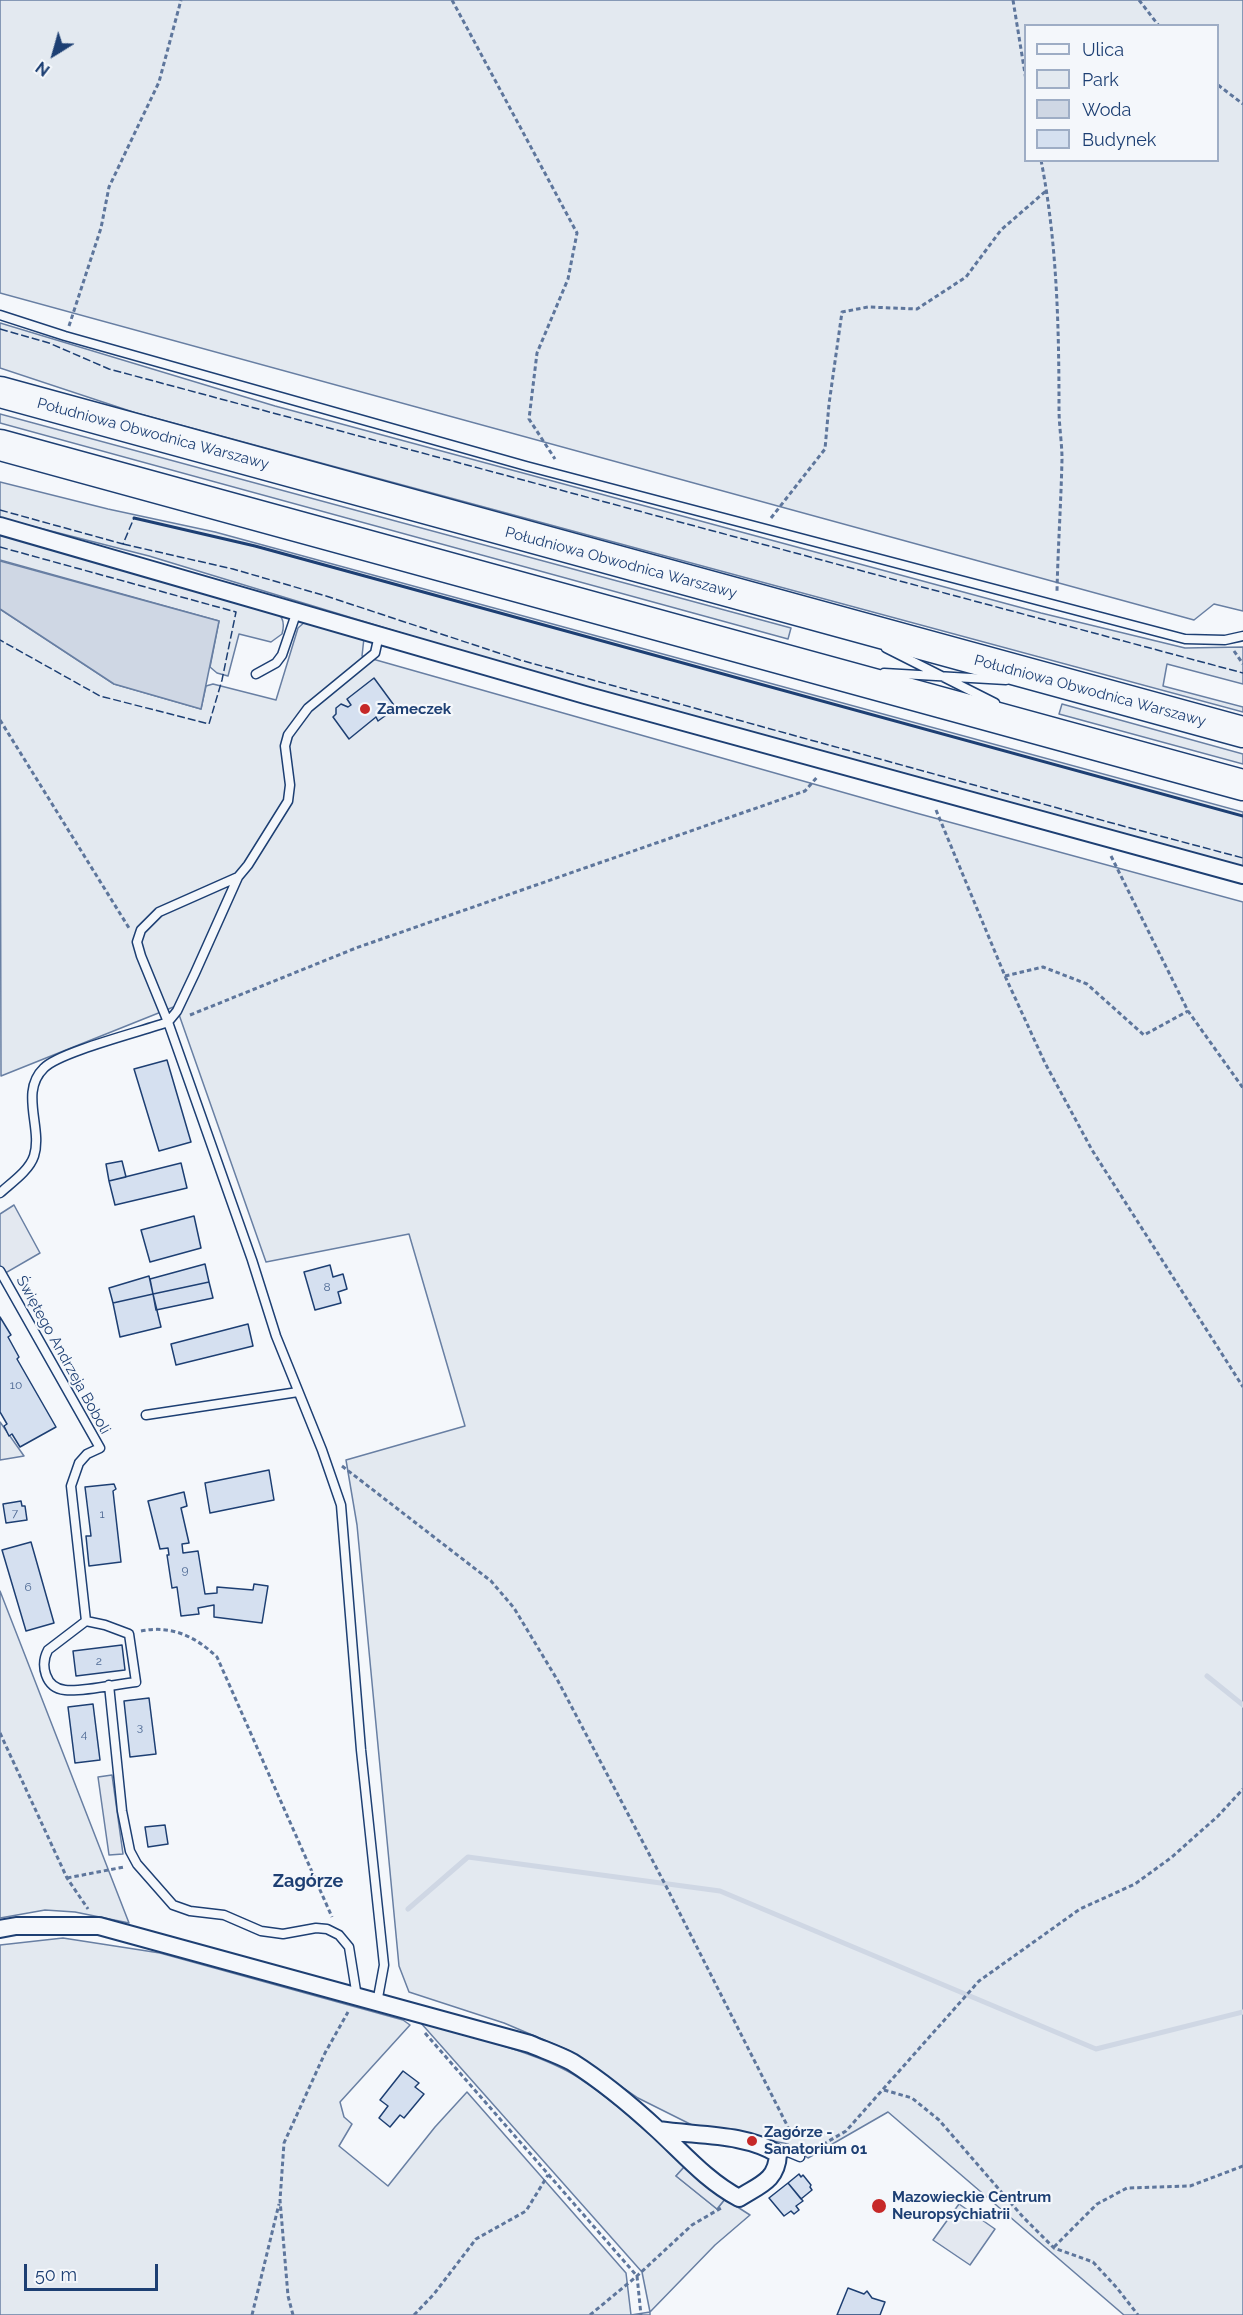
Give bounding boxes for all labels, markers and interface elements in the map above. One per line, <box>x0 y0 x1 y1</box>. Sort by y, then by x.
north arrow <box>24 24 84 84</box>
legend <box>1024 24 1219 162</box>
text: Ulica <box>1082 39 1124 60</box>
text: N <box>32 58 53 80</box>
text: Park <box>1082 69 1119 90</box>
text: Woda <box>1082 99 1131 120</box>
text: Budynek <box>1082 129 1156 150</box>
street label: Południowa Obwodnica Warszawy <box>35 394 271 474</box>
street label: Południowa Obwodnica Warszawy <box>503 523 739 603</box>
street label: Południowa Obwodnica Warszawy <box>972 651 1208 731</box>
place label: Zameczek <box>377 700 451 718</box>
marker: Zameczek <box>358 702 372 716</box>
street label: Świętego Andrzeja Boboli <box>12 1273 114 1437</box>
house number: 8 <box>323 1280 331 1294</box>
house number: 10 <box>10 1378 22 1392</box>
house number: 7 <box>12 1506 18 1520</box>
house number: 1 <box>99 1507 105 1521</box>
house number: 9 <box>181 1563 189 1577</box>
house number: 6 <box>24 1580 32 1594</box>
house number: 2 <box>96 1654 102 1668</box>
house number: 3 <box>137 1720 143 1734</box>
house number: 4 <box>81 1727 87 1741</box>
district label: Zagórze <box>273 1871 343 1893</box>
place label: Zagórze - Sanatorium 01 <box>764 2123 867 2158</box>
marker: Zagórze - Sanatorium 01 <box>745 2134 759 2148</box>
place label: Mazowieckie Centrum Neuropsychiatrii <box>892 2188 1051 2223</box>
marker: Mazowieckie Centrum Neuropsychiatrii <box>870 2197 888 2215</box>
scale bar <box>27 2252 160 2290</box>
text: 50 m <box>35 2264 77 2285</box>

